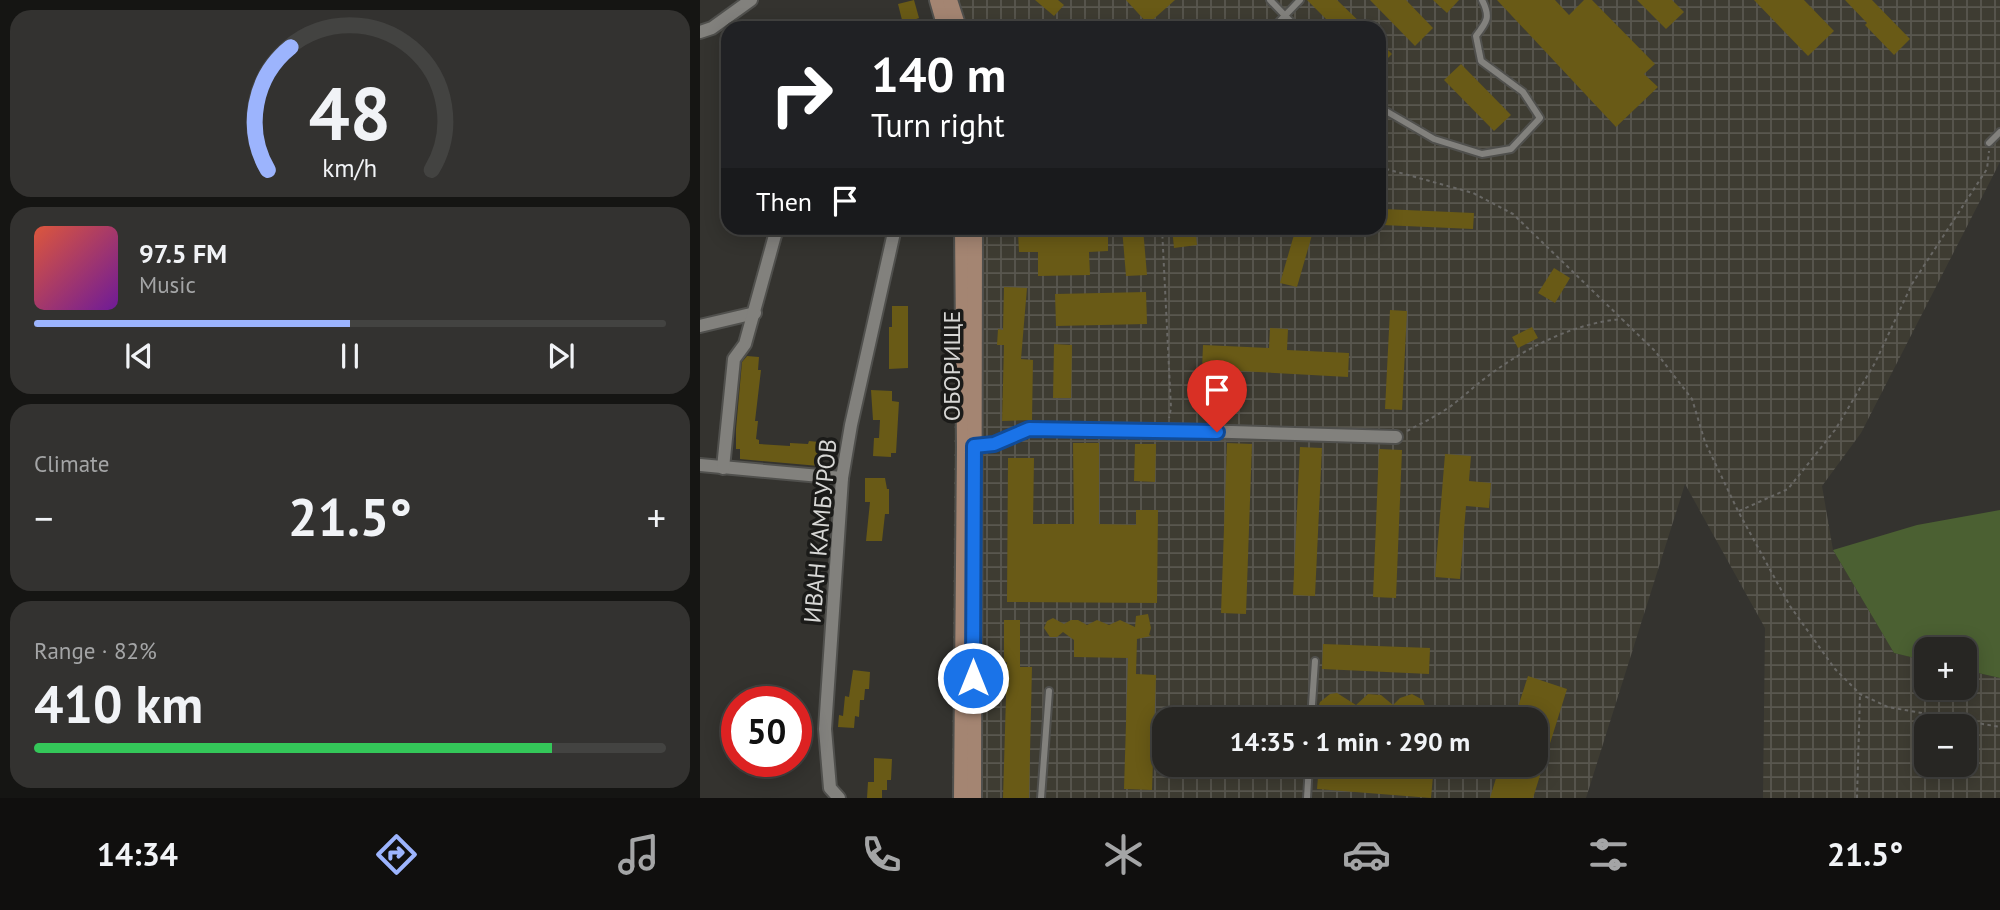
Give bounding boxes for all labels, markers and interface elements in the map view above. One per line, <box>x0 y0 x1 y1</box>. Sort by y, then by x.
text: 140 m <box>871 42 1006 106</box>
icon: right <box>756 49 847 140</box>
text: 48 <box>309 66 391 160</box>
text: Turn right <box>871 104 1005 146</box>
text: km/h <box>323 151 377 183</box>
icon: arrive <box>826 182 864 220</box>
text: Then <box>756 185 812 218</box>
text: 97.5 FM <box>139 237 227 270</box>
text: Music <box>139 270 196 299</box>
street label: ОБОРИЩЕ <box>936 311 967 421</box>
icon: previous <box>120 337 158 375</box>
icon: pause <box>331 337 369 375</box>
icon: next <box>542 337 580 375</box>
pin <box>1187 360 1247 432</box>
icon: arrive <box>1198 371 1236 409</box>
street label: ИВАН КАМБУРОВ <box>797 438 843 624</box>
text: Climate <box>34 449 109 478</box>
text: 21.5° <box>288 483 412 550</box>
text: − <box>34 493 53 542</box>
text: + <box>647 493 666 542</box>
text: Range · 82% <box>34 636 157 665</box>
map controls <box>1914 637 1977 777</box>
button: + <box>1914 637 1977 700</box>
position arrow <box>936 641 1010 715</box>
text: 410 km <box>34 670 203 737</box>
speed limit sign: 50 <box>721 686 812 777</box>
button: − <box>1914 714 1977 777</box>
text: 14:35 · 1 min · 290 m <box>1230 725 1470 758</box>
icon: directions <box>372 830 421 879</box>
icon: music <box>614 830 663 879</box>
icon: phone <box>857 830 906 879</box>
icon: climate <box>1099 830 1148 879</box>
icon: car <box>1342 830 1391 879</box>
icon: filters <box>1584 830 1633 879</box>
text: 14:34 <box>97 833 178 875</box>
text: 21.5° <box>1827 833 1903 875</box>

